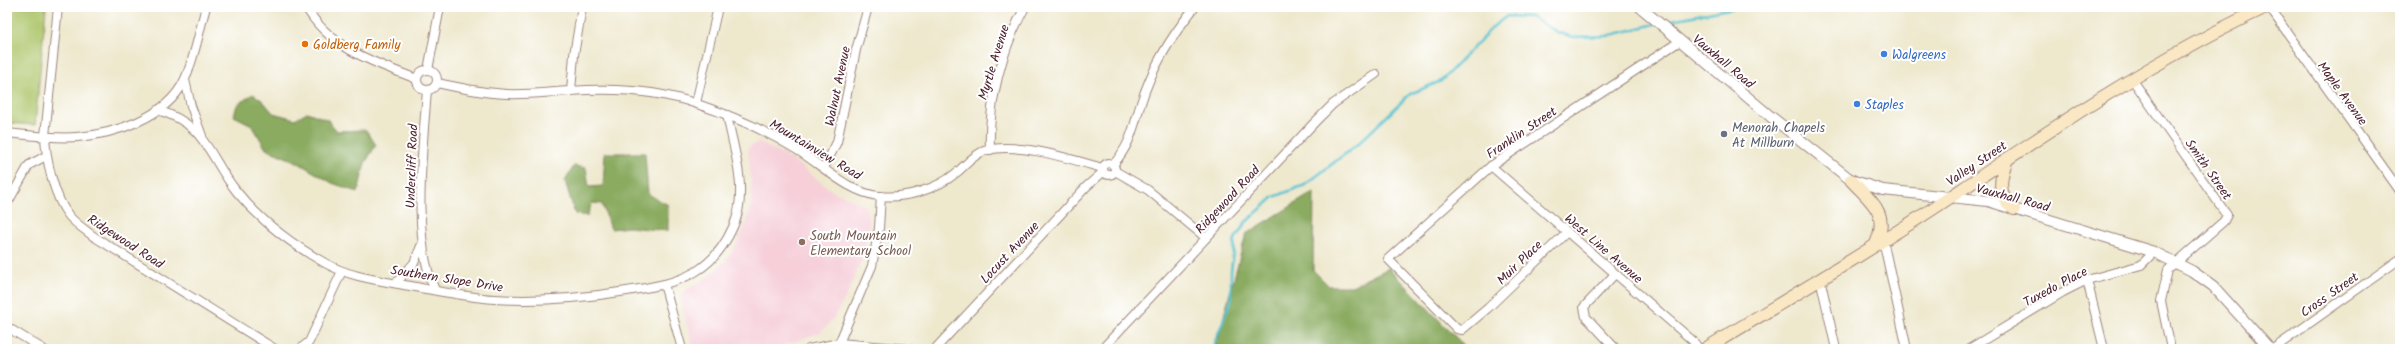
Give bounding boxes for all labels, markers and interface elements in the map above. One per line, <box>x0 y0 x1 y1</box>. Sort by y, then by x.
street label: Myrtle Avenue <box>973 22 1016 103</box>
street label: Vauxhall Road <box>1687 30 1759 95</box>
place label: Goldberg Family <box>313 35 401 56</box>
marker: Goldberg Family <box>300 39 310 49</box>
street label: Walnut Avenue <box>820 44 857 128</box>
place label: Walgreens <box>1892 45 1947 66</box>
marker: Walgreens <box>1879 49 1889 59</box>
street label: Maple Avenue <box>2311 57 2372 131</box>
place label: Staples <box>1865 95 1904 116</box>
marker: Staples <box>1852 99 1862 109</box>
street label: Franklin Street <box>1482 101 1562 165</box>
street label: Mountainview Road <box>765 114 866 187</box>
place label: Menorah Chapels At Millburn <box>1732 118 1826 154</box>
street label: Undercliff Road <box>401 123 424 209</box>
marker: Menorah Chapels At Millburn <box>1719 129 1729 139</box>
street label: Smith Street <box>2179 135 2237 206</box>
street label: Valley Street <box>1942 136 2012 192</box>
street label: Ridgewood Road <box>1191 160 1266 239</box>
street label: Vauxhall Road <box>1973 179 2052 218</box>
street label: West Line Avenue <box>1559 209 1647 289</box>
street label: Ridgewood Road <box>83 210 168 275</box>
street label: Locust Avenue <box>975 217 1045 289</box>
place label: South Mountain Elementary School <box>810 226 911 262</box>
street label: Muir Place <box>1492 236 1548 290</box>
marker: South Mountain Elementary School <box>797 237 807 247</box>
street label: Southern Slope Drive <box>389 260 505 299</box>
street label: Tuxedo Place <box>2020 262 2092 313</box>
street label: Cross Street <box>2296 267 2364 323</box>

